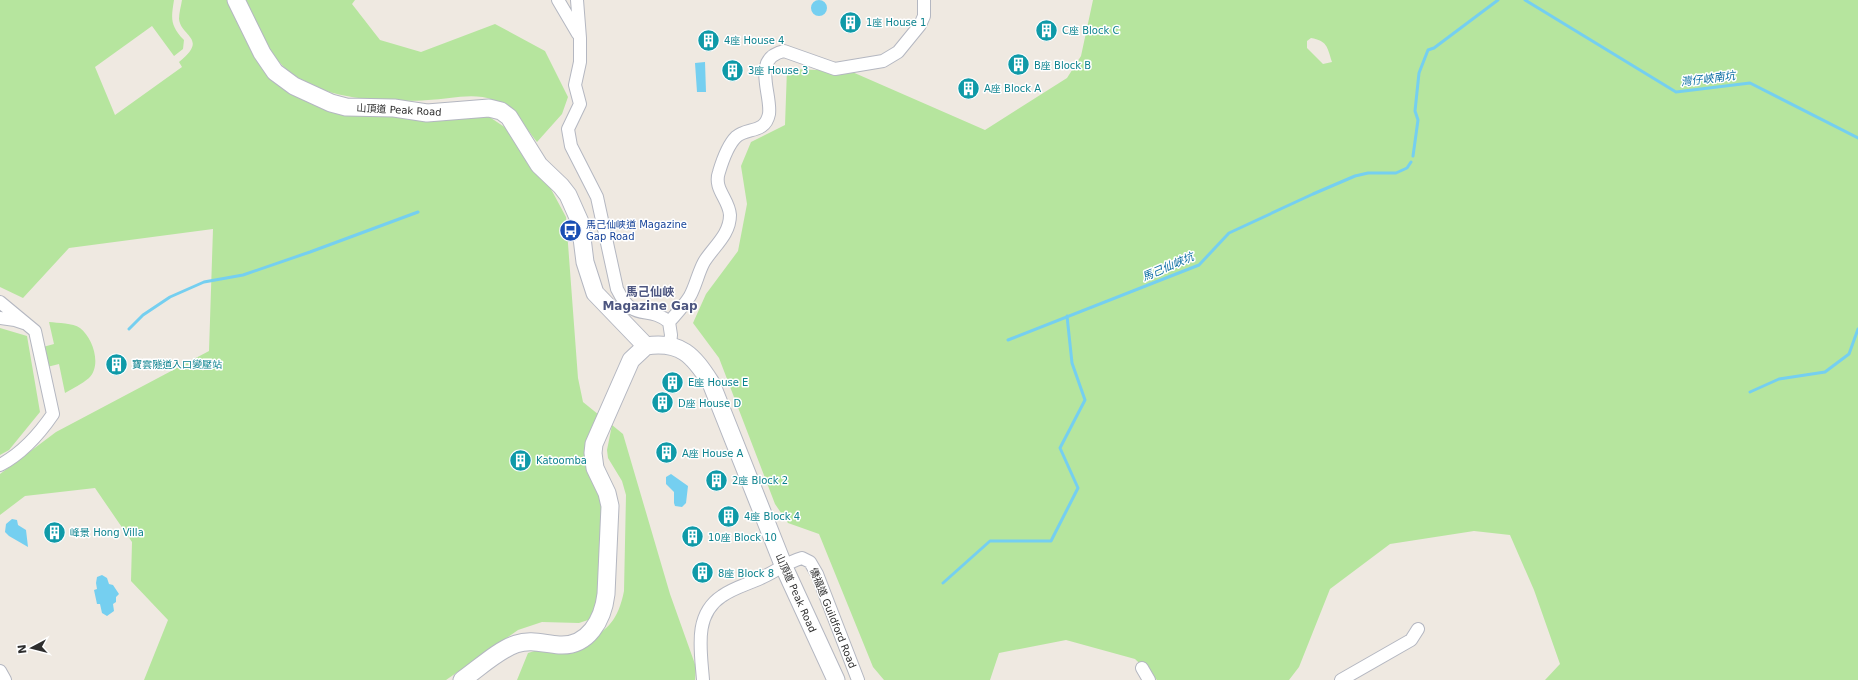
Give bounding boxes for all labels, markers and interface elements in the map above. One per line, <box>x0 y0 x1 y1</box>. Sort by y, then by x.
building icon: 1座 House 1 <box>838 9 864 35</box>
place label: 1座 House 1 <box>866 17 926 28</box>
building icon: C座 Block C <box>1034 17 1060 43</box>
place label: C座 Block C <box>1062 25 1119 36</box>
building icon: 4座 House 4 <box>695 27 721 53</box>
place label: 4座 House 4 <box>724 35 784 46</box>
building icon: B座 Block B <box>1006 52 1032 78</box>
building icon: 3座 House 3 <box>719 57 745 83</box>
place label: B座 Block B <box>1034 60 1091 71</box>
place label: 3座 House 3 <box>748 65 808 76</box>
water label: 灣仔峽南坑 <box>1680 69 1738 89</box>
building icon: A座 Block A <box>955 75 981 101</box>
place label: A座 Block A <box>984 83 1041 94</box>
street label: 山頂道 Peak Road <box>356 102 442 118</box>
bus stop icon: 馬己仙峽道 Magazine Gap Road <box>557 217 583 243</box>
place label: 馬己仙峽道 Magazine Gap Road <box>586 219 687 242</box>
water label: 馬己仙峽坑 <box>1140 249 1198 284</box>
district label: 馬己仙峽 Magazine Gap <box>602 285 698 313</box>
building icon: 寶雲隧道入口變壓站 <box>103 351 129 377</box>
place label: 寶雲隧道入口變壓站 <box>132 359 222 370</box>
building icon: E座 House E <box>660 369 686 395</box>
place label: E座 House E <box>688 377 748 388</box>
building icon: D座 House D <box>649 390 675 416</box>
place label: D座 House D <box>678 398 741 409</box>
building icon: A座 House A <box>654 440 680 466</box>
building icon: Katoomba <box>507 447 533 473</box>
place label: A座 House A <box>682 448 744 459</box>
place label: Katoomba <box>536 455 587 466</box>
building icon: 2座 Block 2 <box>704 467 730 493</box>
place label: 2座 Block 2 <box>732 475 788 486</box>
building icon: 4座 Block 4 <box>716 503 742 529</box>
place label: 4座 Block 4 <box>744 511 800 522</box>
building icon: 峰景 Hong Villa <box>42 519 68 545</box>
building icon: 10座 Block 10 <box>680 524 706 550</box>
place label: 峰景 Hong Villa <box>70 527 144 538</box>
place label: 10座 Block 10 <box>708 532 777 543</box>
street label: 山頂道 Peak Road <box>774 552 818 634</box>
building icon: 8座 Block 8 <box>690 560 716 586</box>
street label: 僑福道 Guildford Road <box>807 565 858 670</box>
place label: 8座 Block 8 <box>718 568 774 579</box>
north arrow <box>12 628 52 668</box>
text: N <box>16 644 30 655</box>

